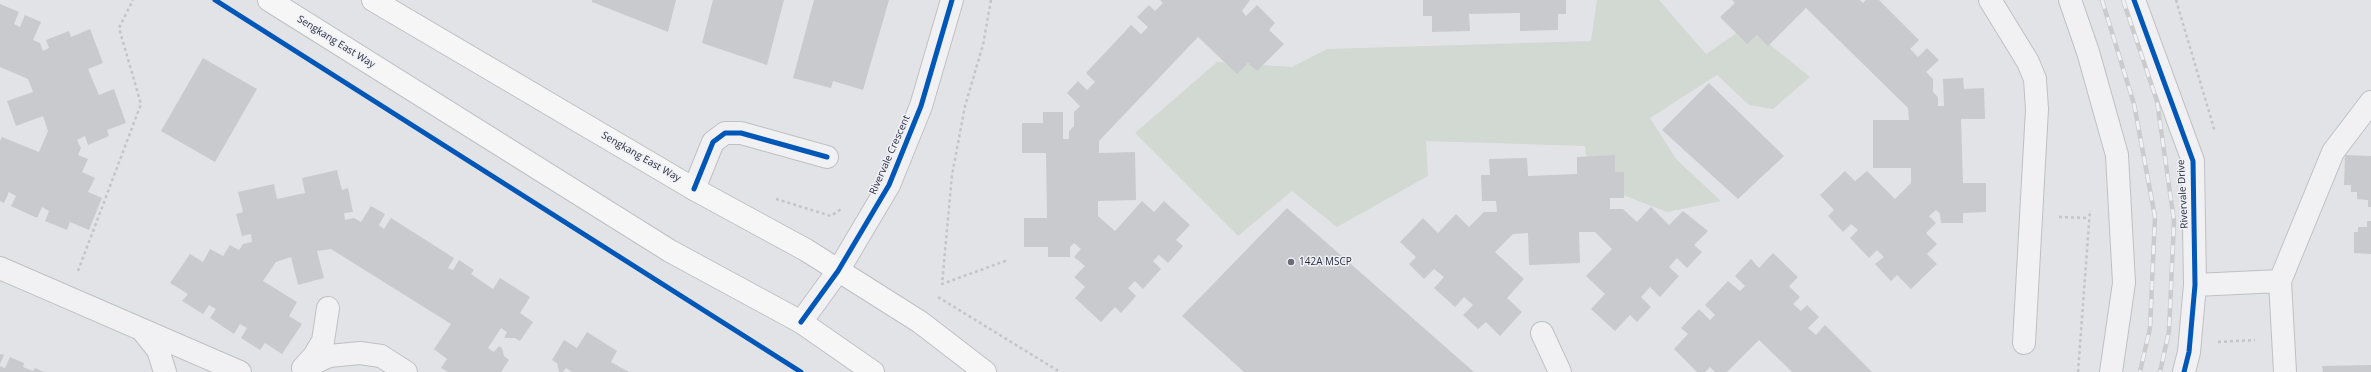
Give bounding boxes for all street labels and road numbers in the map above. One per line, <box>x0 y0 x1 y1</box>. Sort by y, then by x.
street label: Sengkang East Way <box>295 13 377 71</box>
street label: Rivervale Crescent <box>867 113 913 197</box>
street label: Sengkang East Way <box>599 129 683 185</box>
street label: Rivervale Drive <box>2175 159 2191 229</box>

